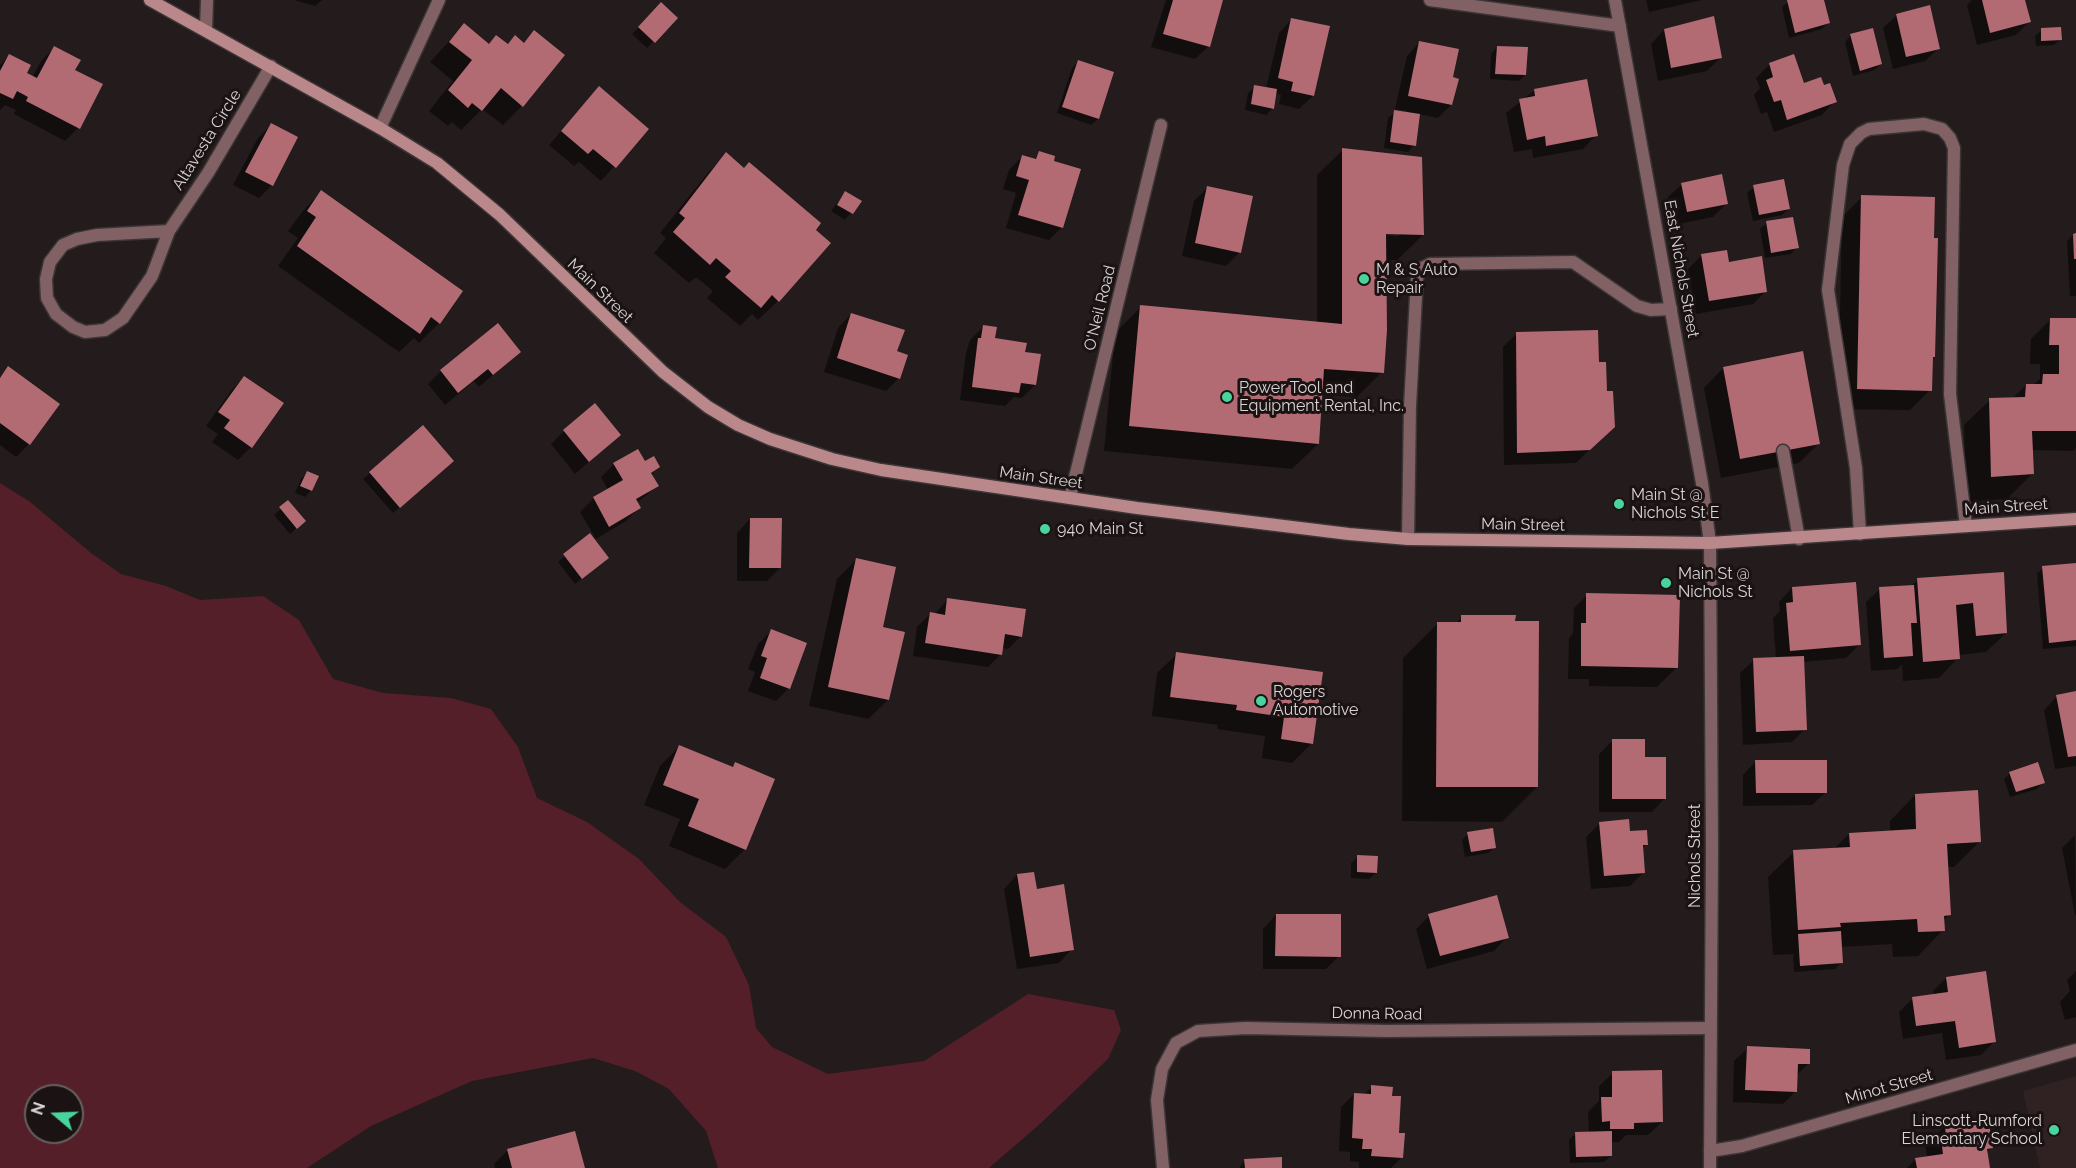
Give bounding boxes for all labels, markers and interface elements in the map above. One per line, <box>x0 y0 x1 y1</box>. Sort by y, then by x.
street label: Altavesta Circle <box>168 86 246 194</box>
street label: East Nichols Street <box>1659 199 1703 339</box>
street label: Main Street <box>563 255 637 327</box>
place label: M & S Auto Repair <box>1376 260 1458 298</box>
street label: O'Neil Road <box>1080 263 1120 353</box>
marker: M & S Auto Repair <box>1357 272 1371 286</box>
place label: Power Tool and Equipment Rental, Inc. <box>1239 378 1404 416</box>
marker: Power Tool and Equipment Rental, Inc. <box>1220 390 1234 404</box>
street label: Main Street <box>998 463 1084 493</box>
place label: Main St @ Nichols St E <box>1631 485 1719 523</box>
street label: Main Street <box>1963 494 2049 520</box>
marker: Main St @ Nichols St E <box>1612 497 1626 511</box>
street label: Main Street <box>1481 515 1565 535</box>
place label: 940 Main St <box>1057 519 1143 539</box>
marker: 940 Main St <box>1038 522 1052 536</box>
place label: Main St @ Nichols St <box>1678 564 1753 602</box>
marker: Main St @ Nichols St <box>1659 576 1673 590</box>
place label: Rogers Automotive <box>1273 682 1358 720</box>
marker: Rogers Automotive <box>1254 694 1268 708</box>
street label: Nichols Street <box>1685 804 1705 908</box>
street label: Donna Road <box>1331 1004 1423 1024</box>
street label: Minot Street <box>1843 1065 1935 1109</box>
north arrow <box>24 1084 84 1144</box>
text: N <box>27 1100 49 1117</box>
place label: Linscott-Rumford Elementary School <box>1902 1111 2042 1149</box>
marker: Linscott-Rumford Elementary School <box>2047 1123 2061 1137</box>

